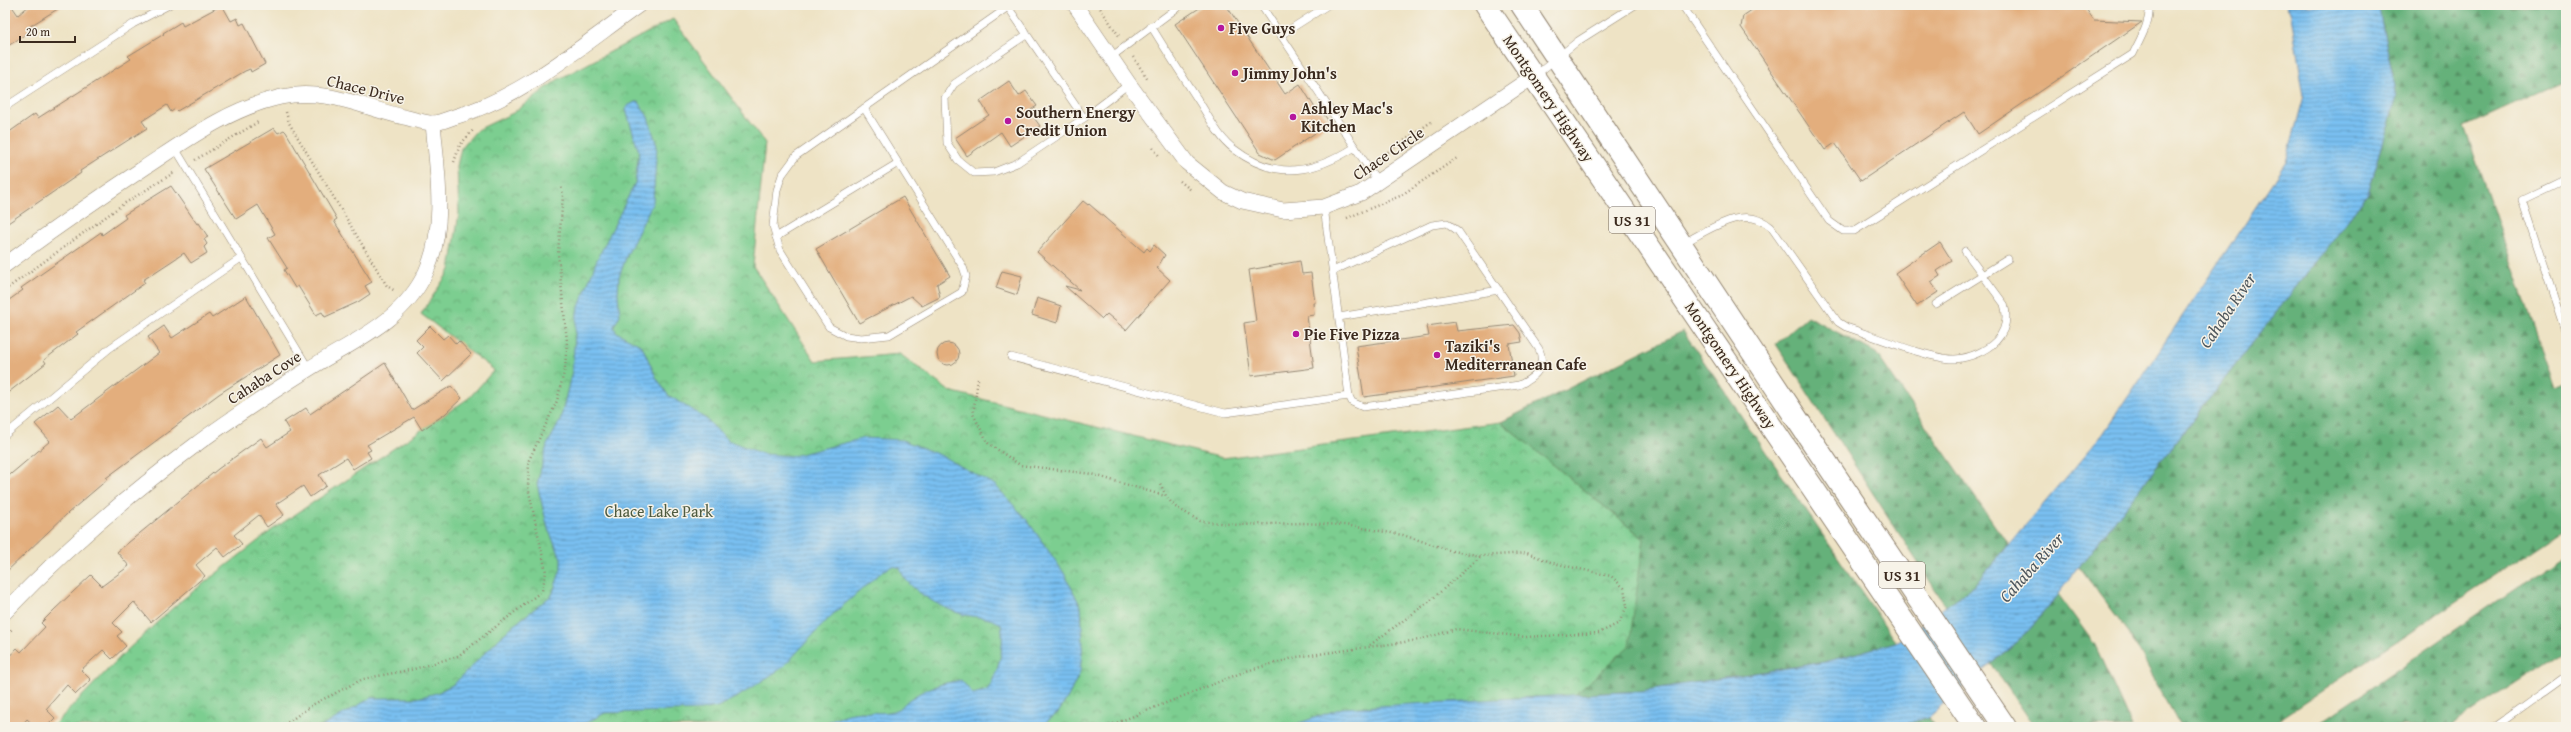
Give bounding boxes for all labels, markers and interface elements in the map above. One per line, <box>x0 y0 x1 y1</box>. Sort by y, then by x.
place label: Five Guys <box>1229 16 1296 40</box>
scale bar <box>20 18 75 44</box>
text: 20 m <box>26 23 50 40</box>
marker: Five Guys <box>1216 23 1226 33</box>
street label: Montgomery Highway <box>1497 29 1601 167</box>
place label: Jimmy John's <box>1240 61 1337 85</box>
street label: Chace Drive <box>325 68 407 110</box>
marker: Jimmy John's <box>1230 68 1240 78</box>
place label: Ashley Mac's Kitchen <box>1301 96 1393 138</box>
place label: Southern Energy Credit Union <box>1016 100 1136 142</box>
marker: Ashley Mac's Kitchen <box>1288 112 1298 122</box>
marker: Southern Energy Credit Union <box>1003 116 1013 126</box>
street label: Chace Circle <box>1347 120 1429 186</box>
road number: US 31 <box>1609 207 1655 233</box>
water label: Cahaba River <box>2193 267 2262 353</box>
street label: Montgomery Highway <box>1679 296 1783 434</box>
place label: Pie Five Pizza <box>1304 322 1401 346</box>
marker: Pie Five Pizza <box>1291 329 1301 339</box>
place label: Taziki's Mediterranean Cafe <box>1445 334 1587 376</box>
street label: Cahaba Cove <box>222 344 306 410</box>
marker: Taziki's Mediterranean Cafe <box>1432 350 1442 360</box>
park label: Chace Lake Park <box>605 499 714 523</box>
water label: Cahaba River <box>1993 526 2070 607</box>
road number: US 31 <box>1879 562 1925 588</box>

